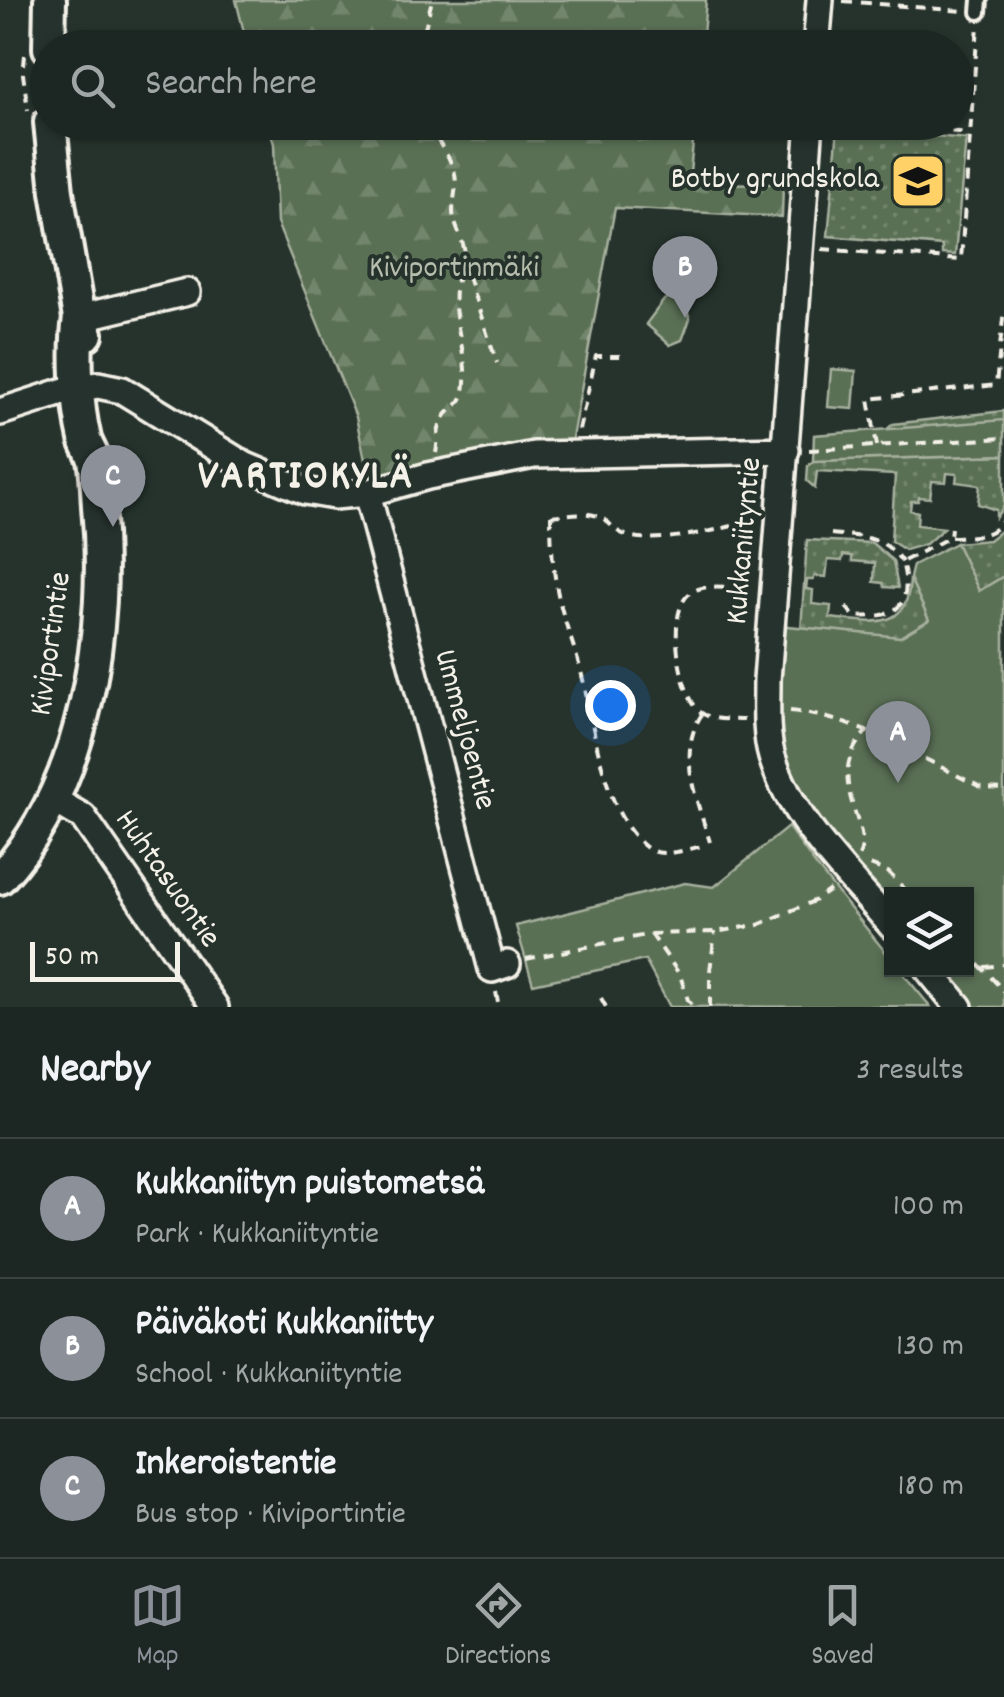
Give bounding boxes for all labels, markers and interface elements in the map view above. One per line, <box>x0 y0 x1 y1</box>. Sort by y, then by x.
search box <box>30 30 974 140</box>
icon: search <box>65 58 120 113</box>
text: Search here <box>145 58 317 113</box>
school or university icon: Botby grundskola <box>888 151 948 211</box>
place label: Botby grundskola <box>671 158 880 204</box>
pin: B <box>652 236 718 318</box>
park label: Kiviportinmäki <box>369 247 539 293</box>
pin: C <box>80 444 146 527</box>
district label: VARTIOKYLÄ <box>198 449 414 509</box>
street label: Kukkaniityntie <box>716 456 776 626</box>
street label: Kiviportintie <box>20 569 86 719</box>
street label: Ummeljoentie <box>420 645 506 815</box>
your location <box>585 680 636 731</box>
pin: A <box>866 700 930 783</box>
street label: Huhtasuontie <box>101 801 231 959</box>
map controls <box>884 887 974 977</box>
button: layers <box>884 887 974 977</box>
scale bar <box>30 937 180 981</box>
text: 50 m <box>45 939 99 979</box>
text: Nearby <box>40 1042 150 1102</box>
text: 3 results <box>856 1049 964 1095</box>
text: Kukkaniityn puistometsä <box>135 1158 485 1213</box>
text: A <box>64 1185 81 1231</box>
text: 100 m <box>893 1185 964 1231</box>
text: Park · Kukkaniityntie <box>135 1213 379 1259</box>
text: Päiväkoti Kukkaniitty <box>135 1298 433 1353</box>
text: B <box>65 1325 80 1371</box>
text: 130 m <box>896 1325 964 1371</box>
text: School · Kukkaniityntie <box>135 1353 402 1399</box>
text: Inkeroistentie <box>135 1438 337 1493</box>
text: C <box>65 1465 80 1511</box>
text: 180 m <box>897 1465 964 1511</box>
text: Bus stop · Kiviportintie <box>135 1493 406 1539</box>
tab: Map <box>130 1578 185 1678</box>
tab: Directions <box>445 1578 551 1678</box>
tab: Saved <box>811 1578 874 1678</box>

